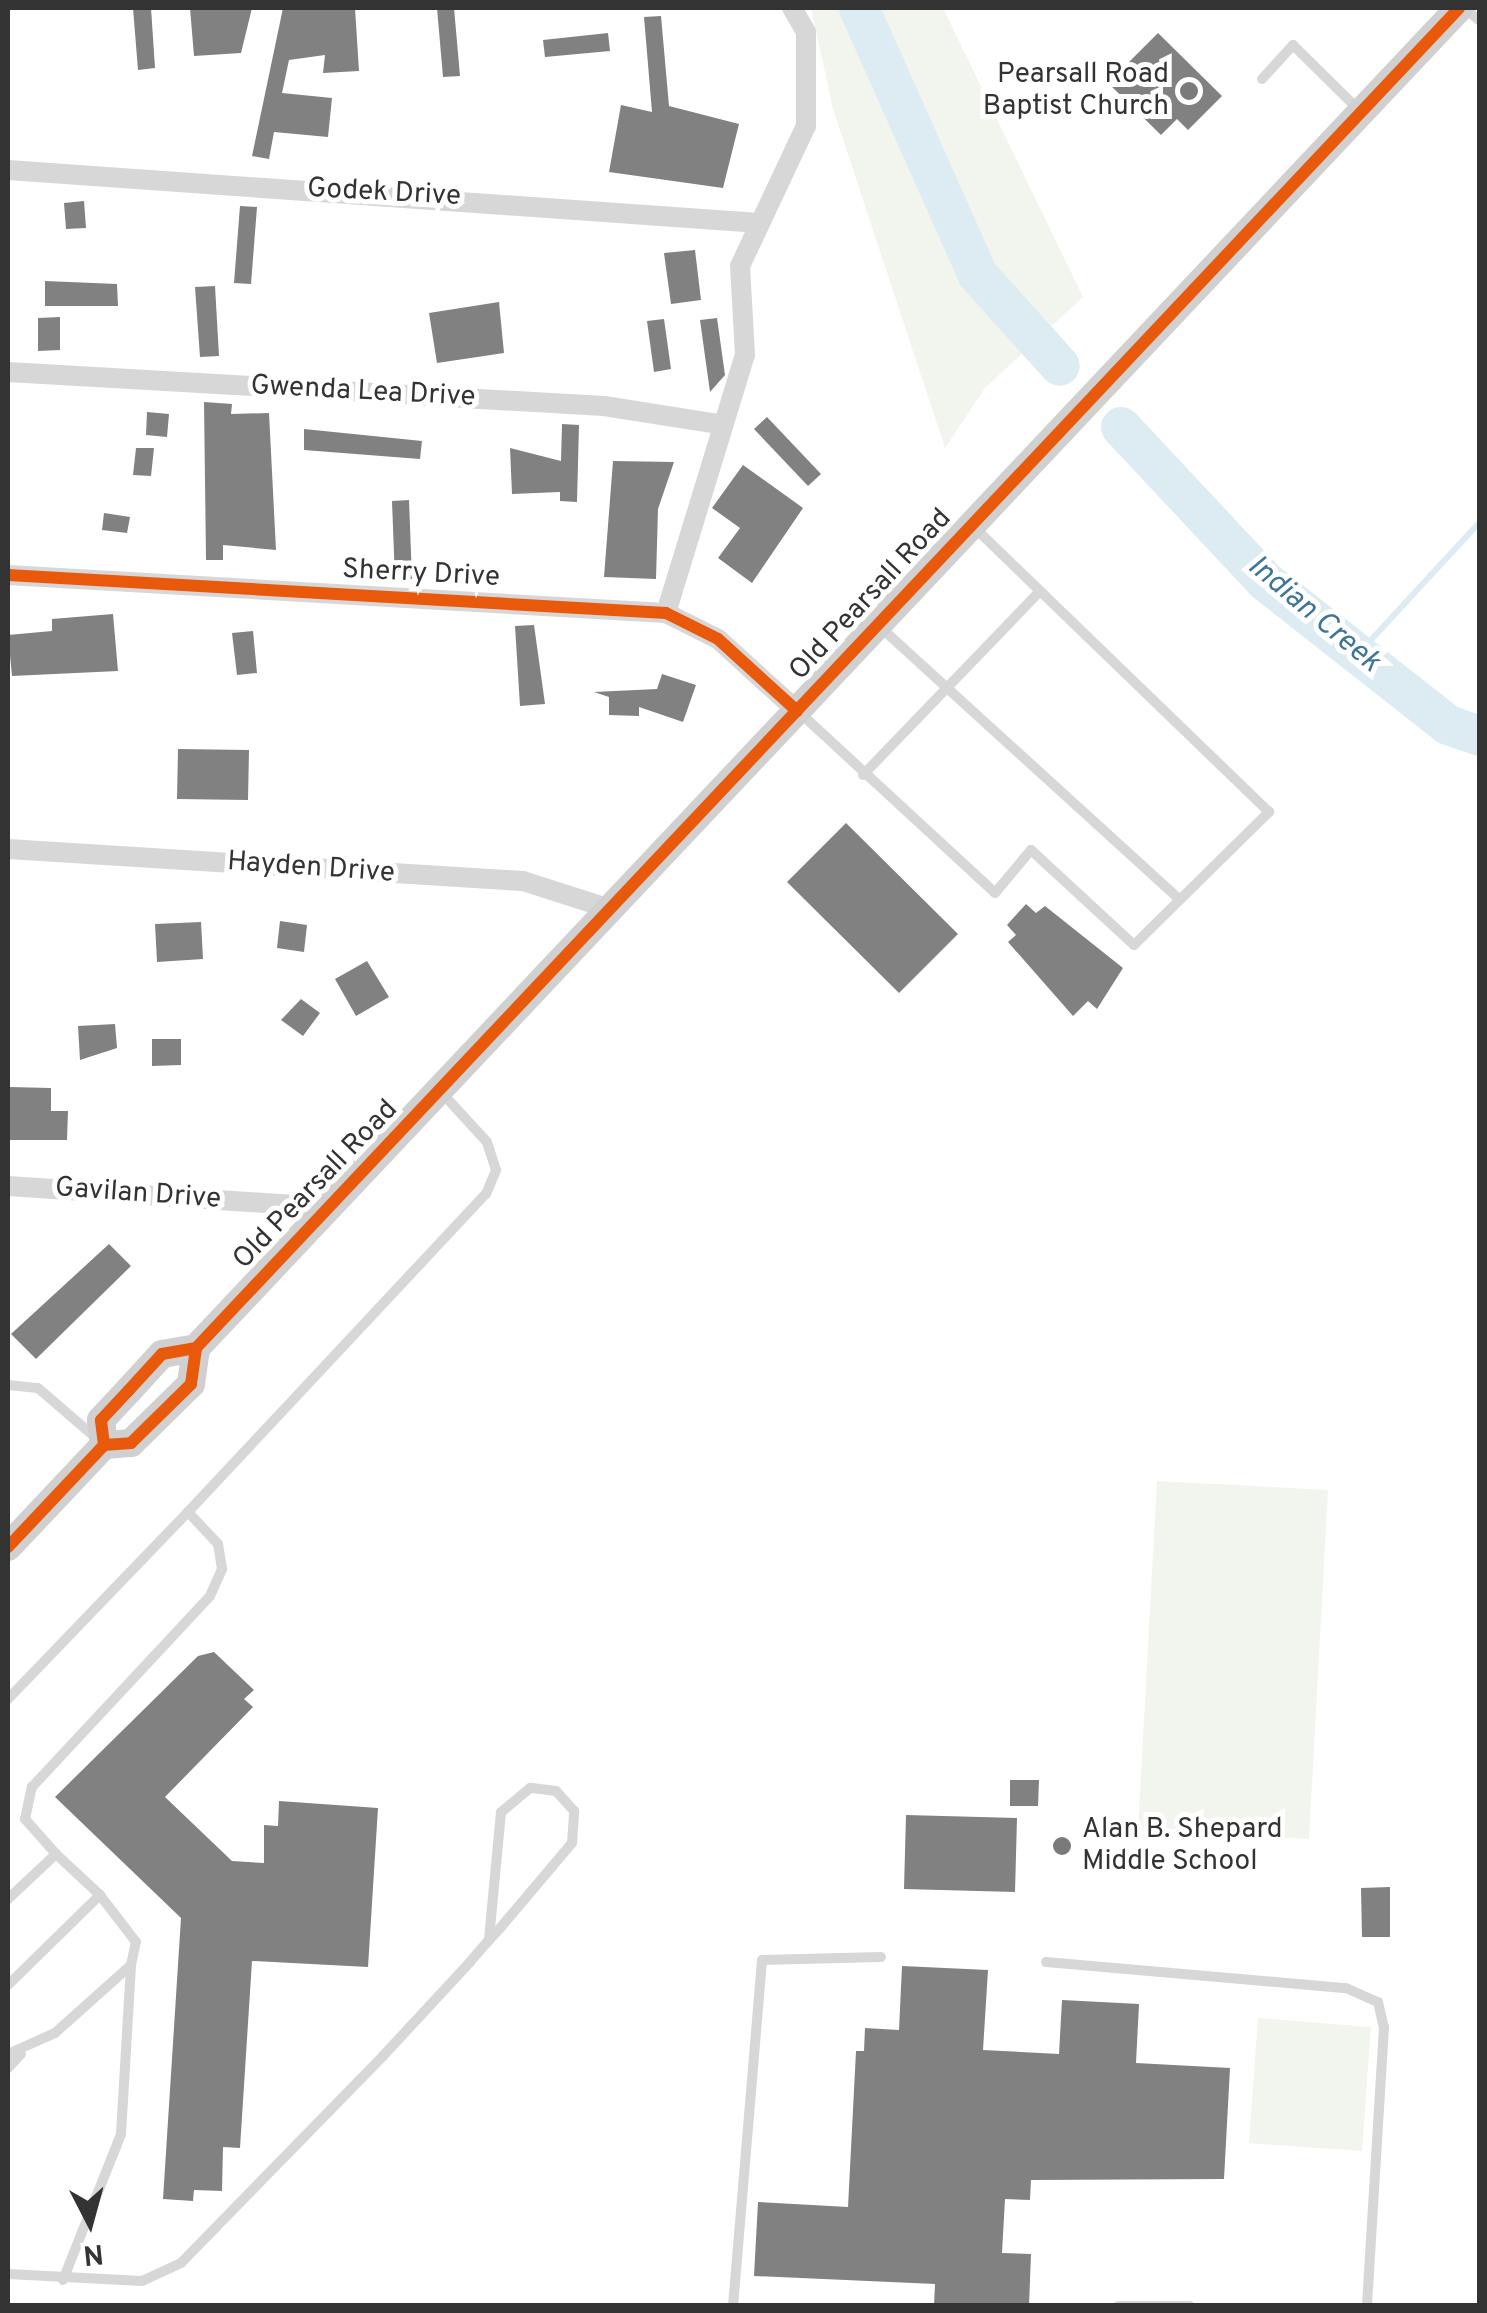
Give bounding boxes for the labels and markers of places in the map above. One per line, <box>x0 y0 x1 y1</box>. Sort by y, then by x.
place label: Pearsall Road Baptist Church <box>983 58 1169 124</box>
marker: Pearsall Road Baptist Church <box>1178 80 1200 102</box>
place label: Alan B. Shepard Middle School <box>1082 1813 1282 1879</box>
marker: Alan B. Shepard Middle School <box>1051 1835 1073 1857</box>

